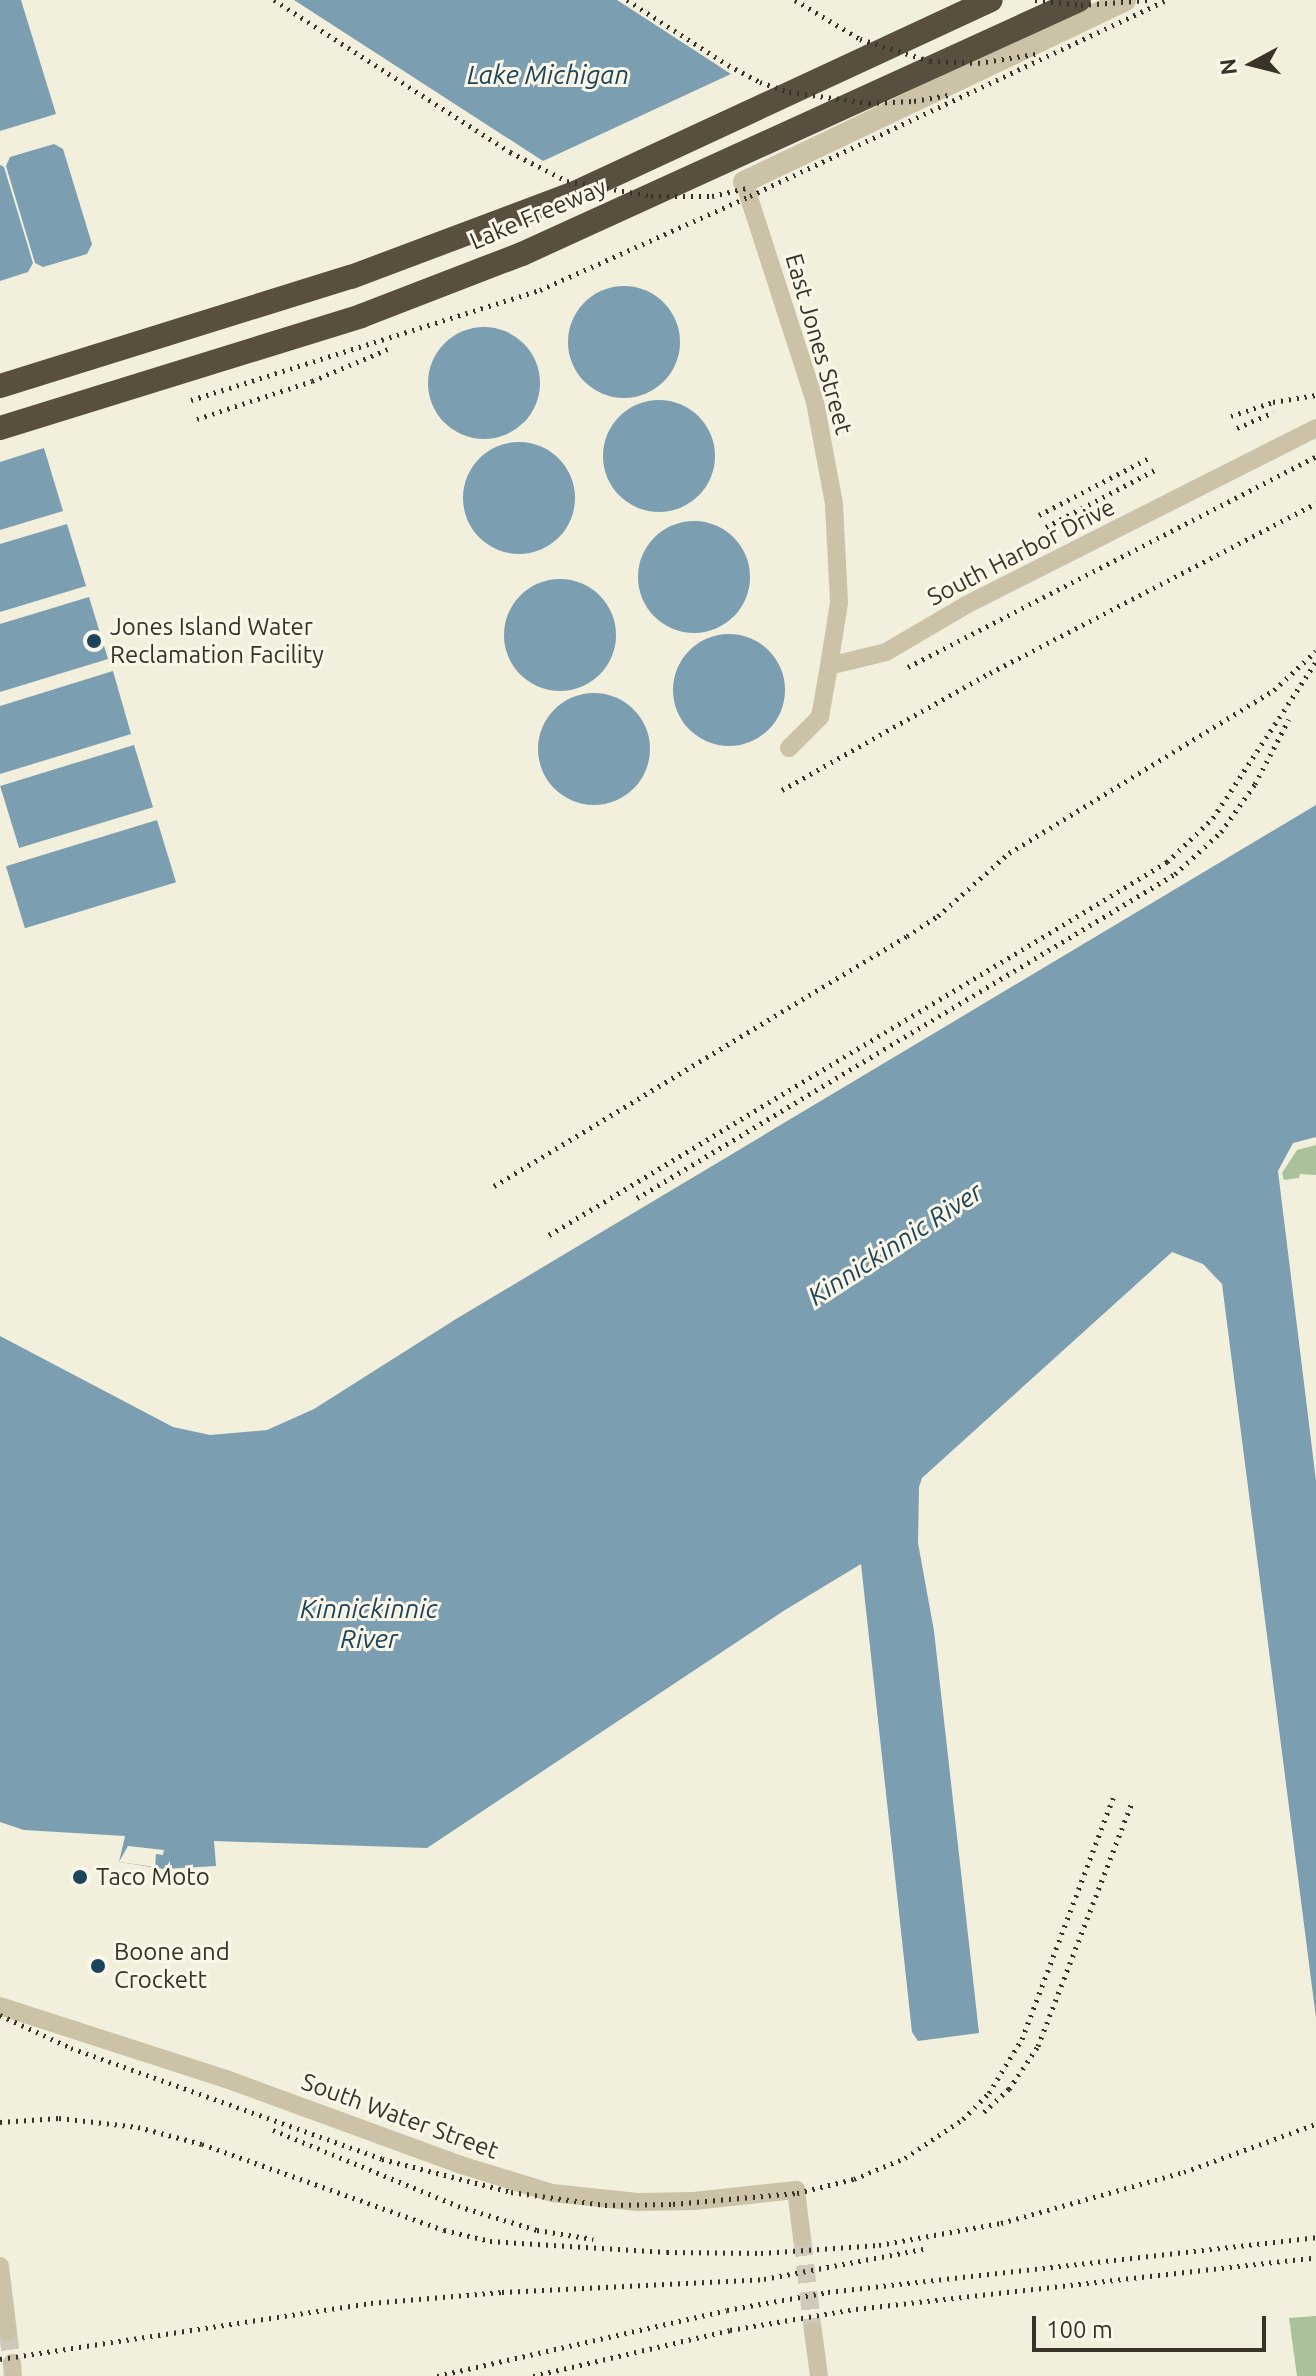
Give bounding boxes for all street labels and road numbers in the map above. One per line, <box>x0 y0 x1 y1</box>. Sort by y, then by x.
street label: Lake Freeway <box>466 172 610 256</box>
street label: East Jones Street <box>779 250 859 438</box>
street label: South Harbor Drive <box>922 492 1120 612</box>
street label: South Water Street <box>298 2067 502 2165</box>

